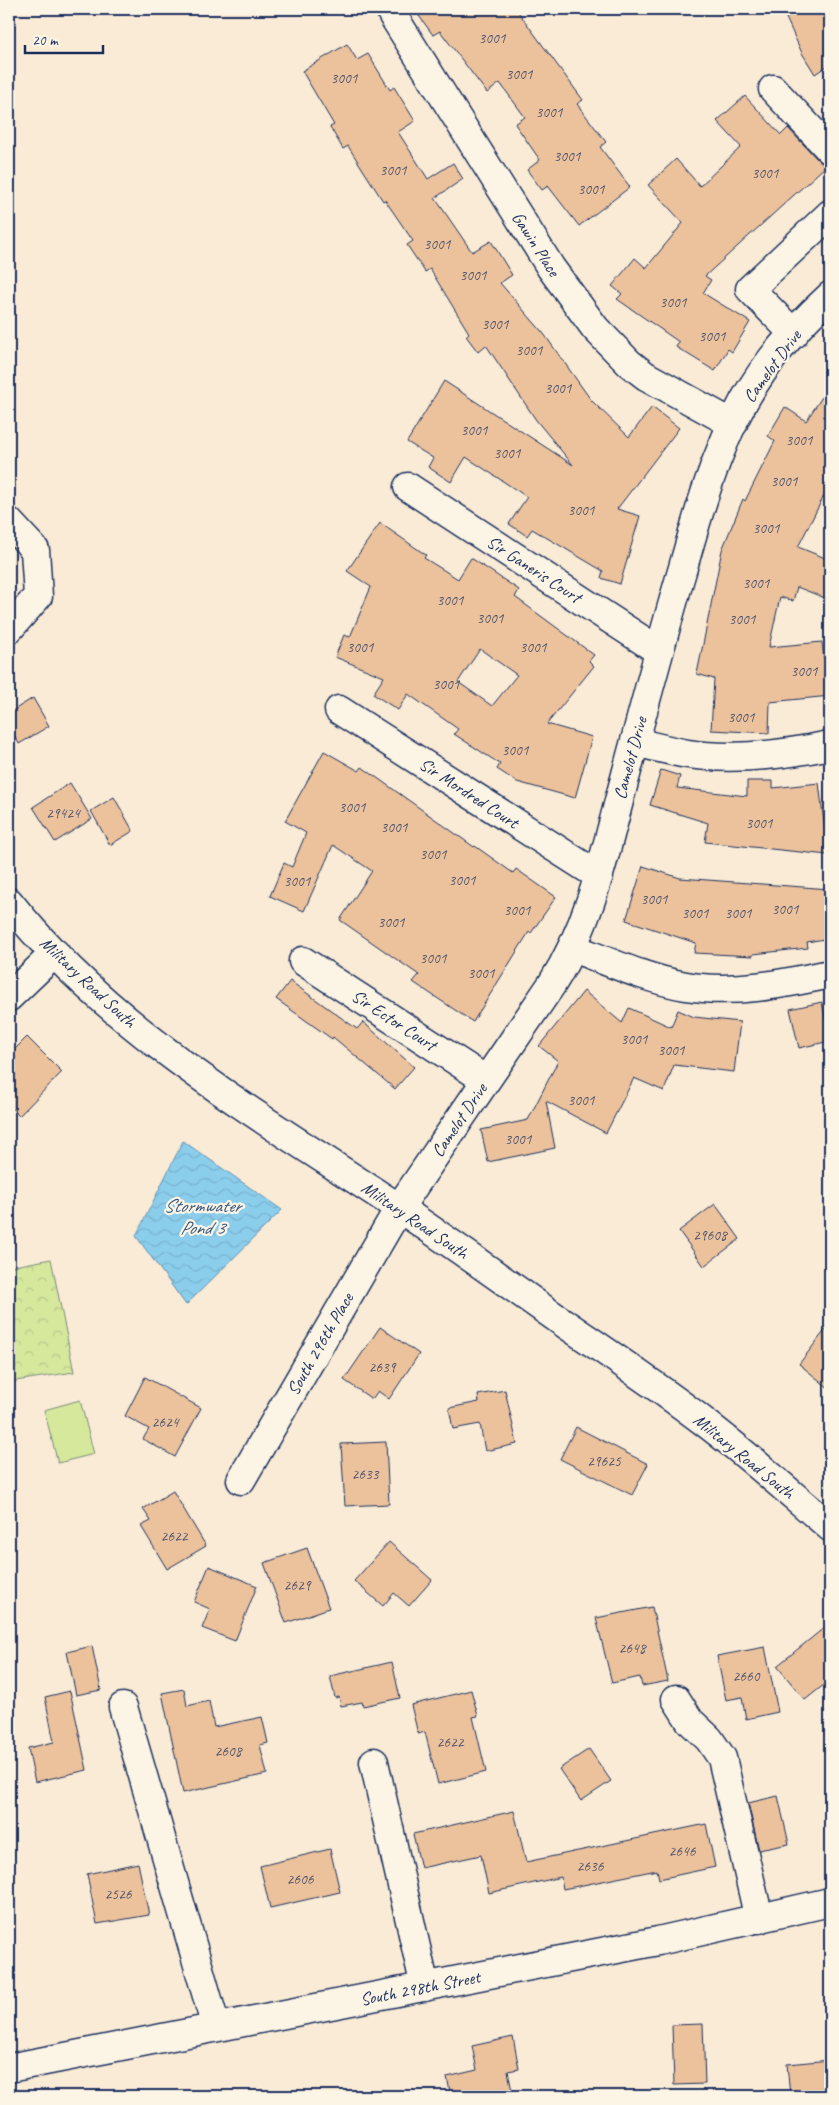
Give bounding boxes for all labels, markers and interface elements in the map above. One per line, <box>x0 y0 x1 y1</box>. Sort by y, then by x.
scale bar <box>25 22 102 54</box>
house number: 3001 <box>478 29 507 48</box>
text: 20 m <box>32 31 59 50</box>
house number: 3001 <box>505 65 534 84</box>
house number: 3001 <box>330 69 359 88</box>
house number: 3001 <box>535 103 564 122</box>
house number: 3001 <box>553 147 582 166</box>
house number: 3001 <box>379 161 408 180</box>
house number: 3001 <box>751 164 780 183</box>
house number: 3001 <box>577 180 606 199</box>
street label: Gawin Place <box>507 208 566 281</box>
house number: 3001 <box>423 235 452 254</box>
house number: 3001 <box>459 266 488 285</box>
house number: 3001 <box>659 293 688 312</box>
house number: 3001 <box>481 315 510 334</box>
street label: Camelot Drive <box>738 324 806 407</box>
house number: 3001 <box>698 327 727 346</box>
house number: 3001 <box>515 341 544 360</box>
house number: 3001 <box>544 379 573 398</box>
house number: 3001 <box>460 421 489 440</box>
house number: 3001 <box>785 431 814 450</box>
house number: 3001 <box>493 444 522 463</box>
house number: 3001 <box>770 472 799 491</box>
house number: 3001 <box>567 501 596 520</box>
house number: 3001 <box>752 519 781 538</box>
street label: Sir Ganeris Court <box>483 530 588 609</box>
house number: 3001 <box>742 574 771 593</box>
house number: 3001 <box>436 591 465 610</box>
house number: 3001 <box>476 609 505 628</box>
house number: 3001 <box>728 610 757 629</box>
house number: 3001 <box>346 638 375 657</box>
house number: 3001 <box>519 638 548 657</box>
house number: 3001 <box>790 662 819 681</box>
house number: 3001 <box>432 675 461 694</box>
house number: 3001 <box>727 708 756 727</box>
street label: Camelot Drive <box>608 713 652 802</box>
house number: 3001 <box>501 741 530 760</box>
street label: Sir Mordred Court <box>415 753 524 834</box>
house number: 3001 <box>338 798 367 817</box>
house number: 29424 <box>46 804 81 823</box>
house number: 3001 <box>745 814 774 833</box>
house number: 3001 <box>380 818 409 837</box>
house number: 3001 <box>419 845 448 864</box>
house number: 3001 <box>448 871 477 890</box>
house number: 3001 <box>283 872 312 891</box>
house number: 3001 <box>640 890 669 909</box>
house number: 3001 <box>771 900 800 919</box>
house number: 3001 <box>503 901 532 920</box>
house number: 3001 <box>681 904 710 923</box>
house number: 3001 <box>724 904 753 923</box>
house number: 3001 <box>377 913 406 932</box>
street label: Military Road South <box>35 932 142 1033</box>
house number: 3001 <box>419 949 448 968</box>
house number: 3001 <box>467 964 496 983</box>
street label: Sir Ector Court <box>348 985 443 1057</box>
house number: 3001 <box>620 1030 649 1049</box>
house number: 3001 <box>657 1041 686 1060</box>
street label: Camelot Drive <box>426 1078 492 1161</box>
house number: 3001 <box>567 1091 596 1110</box>
house number: 3001 <box>504 1130 533 1149</box>
street label: Military Road South <box>358 1176 474 1265</box>
water label: Stormwater Pond 3 <box>164 1194 244 1240</box>
house number: 29608 <box>693 1226 728 1245</box>
street label: South 296th Place <box>282 1288 359 1399</box>
house number: 2639 <box>368 1358 397 1377</box>
street label: Military Road South <box>689 1408 800 1505</box>
house number: 2624 <box>151 1413 180 1432</box>
house number: 29625 <box>587 1452 622 1471</box>
house number: 2633 <box>351 1465 380 1484</box>
house number: 2622 <box>160 1527 189 1546</box>
house number: 2629 <box>283 1576 312 1595</box>
house number: 2648 <box>618 1639 647 1658</box>
house number: 2660 <box>732 1667 761 1686</box>
house number: 2622 <box>436 1733 465 1752</box>
house number: 2608 <box>214 1742 243 1761</box>
house number: 2646 <box>668 1842 697 1861</box>
house number: 2636 <box>576 1857 605 1876</box>
house number: 2606 <box>286 1870 315 1889</box>
house number: 2526 <box>104 1885 133 1904</box>
street label: South 298th Street <box>358 1965 484 2010</box>

